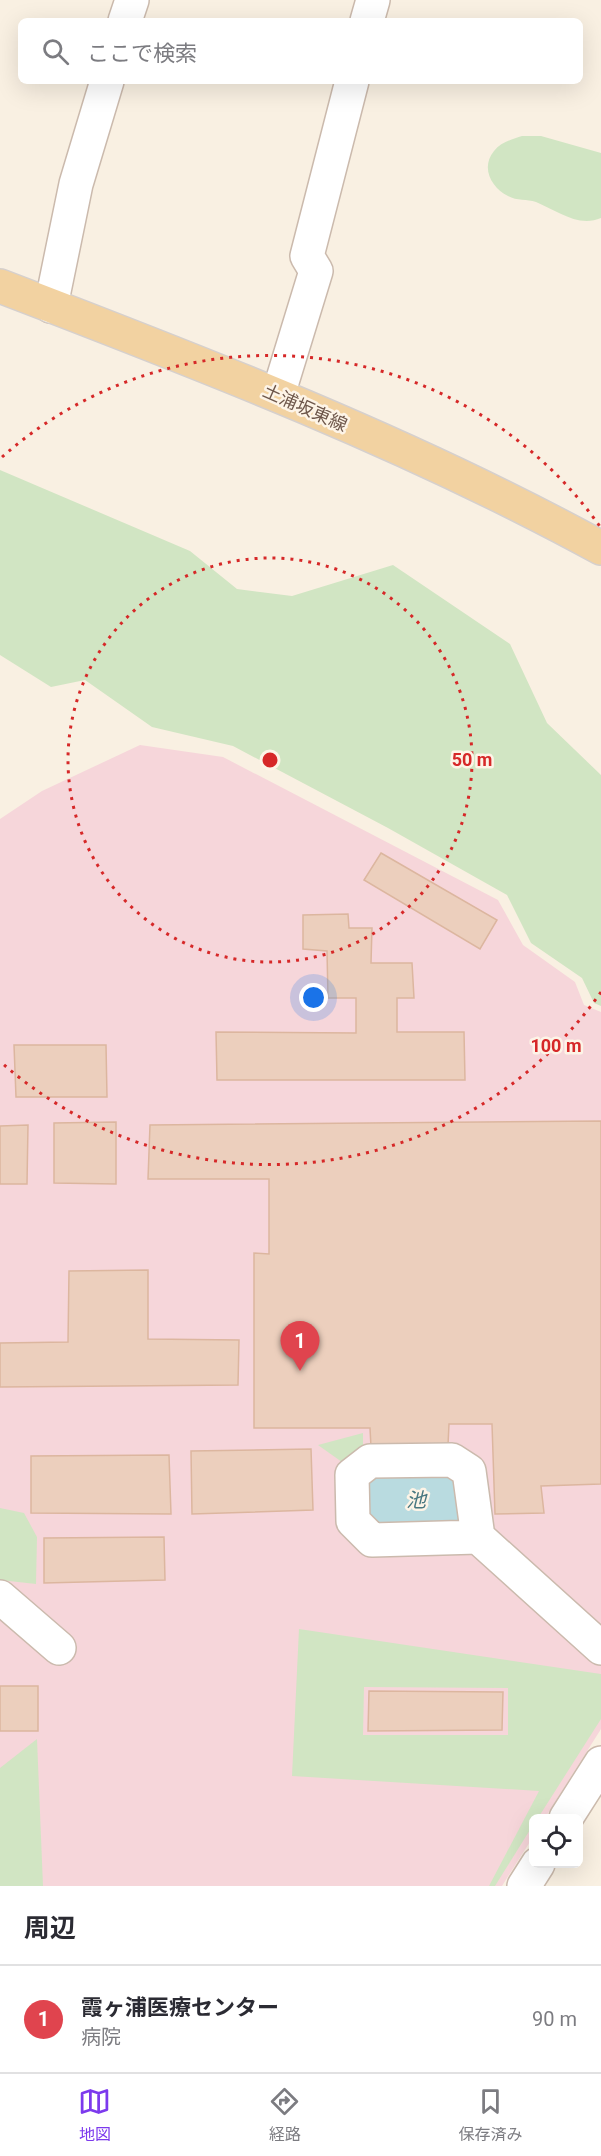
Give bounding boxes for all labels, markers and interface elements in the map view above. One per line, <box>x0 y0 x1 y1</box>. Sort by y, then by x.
search box <box>18 18 583 84</box>
icon: search <box>39 35 72 68</box>
text: ここで検索 <box>87 41 197 66</box>
street label: 土浦坂東線 <box>260 380 351 435</box>
text: 50 m <box>452 749 492 770</box>
centre of rings <box>260 750 280 770</box>
your location <box>299 983 328 1012</box>
text: 100 m <box>530 1035 582 1056</box>
pin: 1 <box>280 1322 320 1371</box>
water label: 池 <box>406 1488 428 1512</box>
map controls <box>529 1814 583 1868</box>
button: locate <box>529 1814 583 1868</box>
text: 周辺 <box>24 1913 76 1943</box>
text: 霞ヶ浦医療センター <box>81 1995 279 2020</box>
text: 1 <box>38 2007 49 2031</box>
text: 90 m <box>532 2007 577 2031</box>
text: 病院 <box>81 2025 121 2049</box>
tab: 地図 <box>78 2085 111 2145</box>
tab: 経路 <box>268 2085 301 2145</box>
tab: 保存済み <box>458 2085 522 2145</box>

